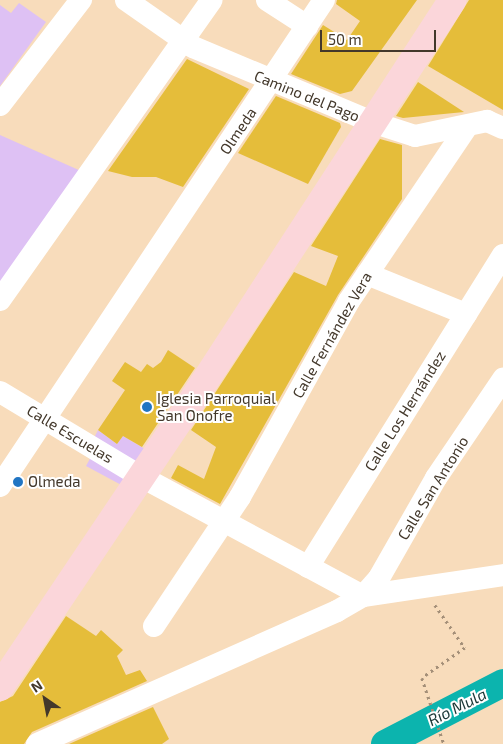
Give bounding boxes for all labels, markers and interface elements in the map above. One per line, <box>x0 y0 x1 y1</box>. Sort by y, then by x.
scale bar <box>323 20 439 52</box>
text: 50 m <box>328 30 362 48</box>
street label: Camino del Pago <box>251 67 363 125</box>
street label: Olmeda <box>216 104 260 158</box>
street label: Calle Fernández Vera <box>288 268 376 402</box>
street label: Calle Los Hernández <box>361 348 449 474</box>
place label: Iglesia Parroquial San Onofre <box>157 389 276 424</box>
street label: Calle Escuelas <box>24 401 116 467</box>
marker: Iglesia Parroquial San Onofre <box>141 401 153 413</box>
street label: Calle San Antonio <box>394 433 472 543</box>
place label: Olmeda <box>28 473 80 491</box>
marker: Olmeda <box>12 476 24 488</box>
north arrow <box>20 674 70 724</box>
text: N <box>28 676 45 696</box>
water label: Río Mula <box>424 684 490 730</box>

